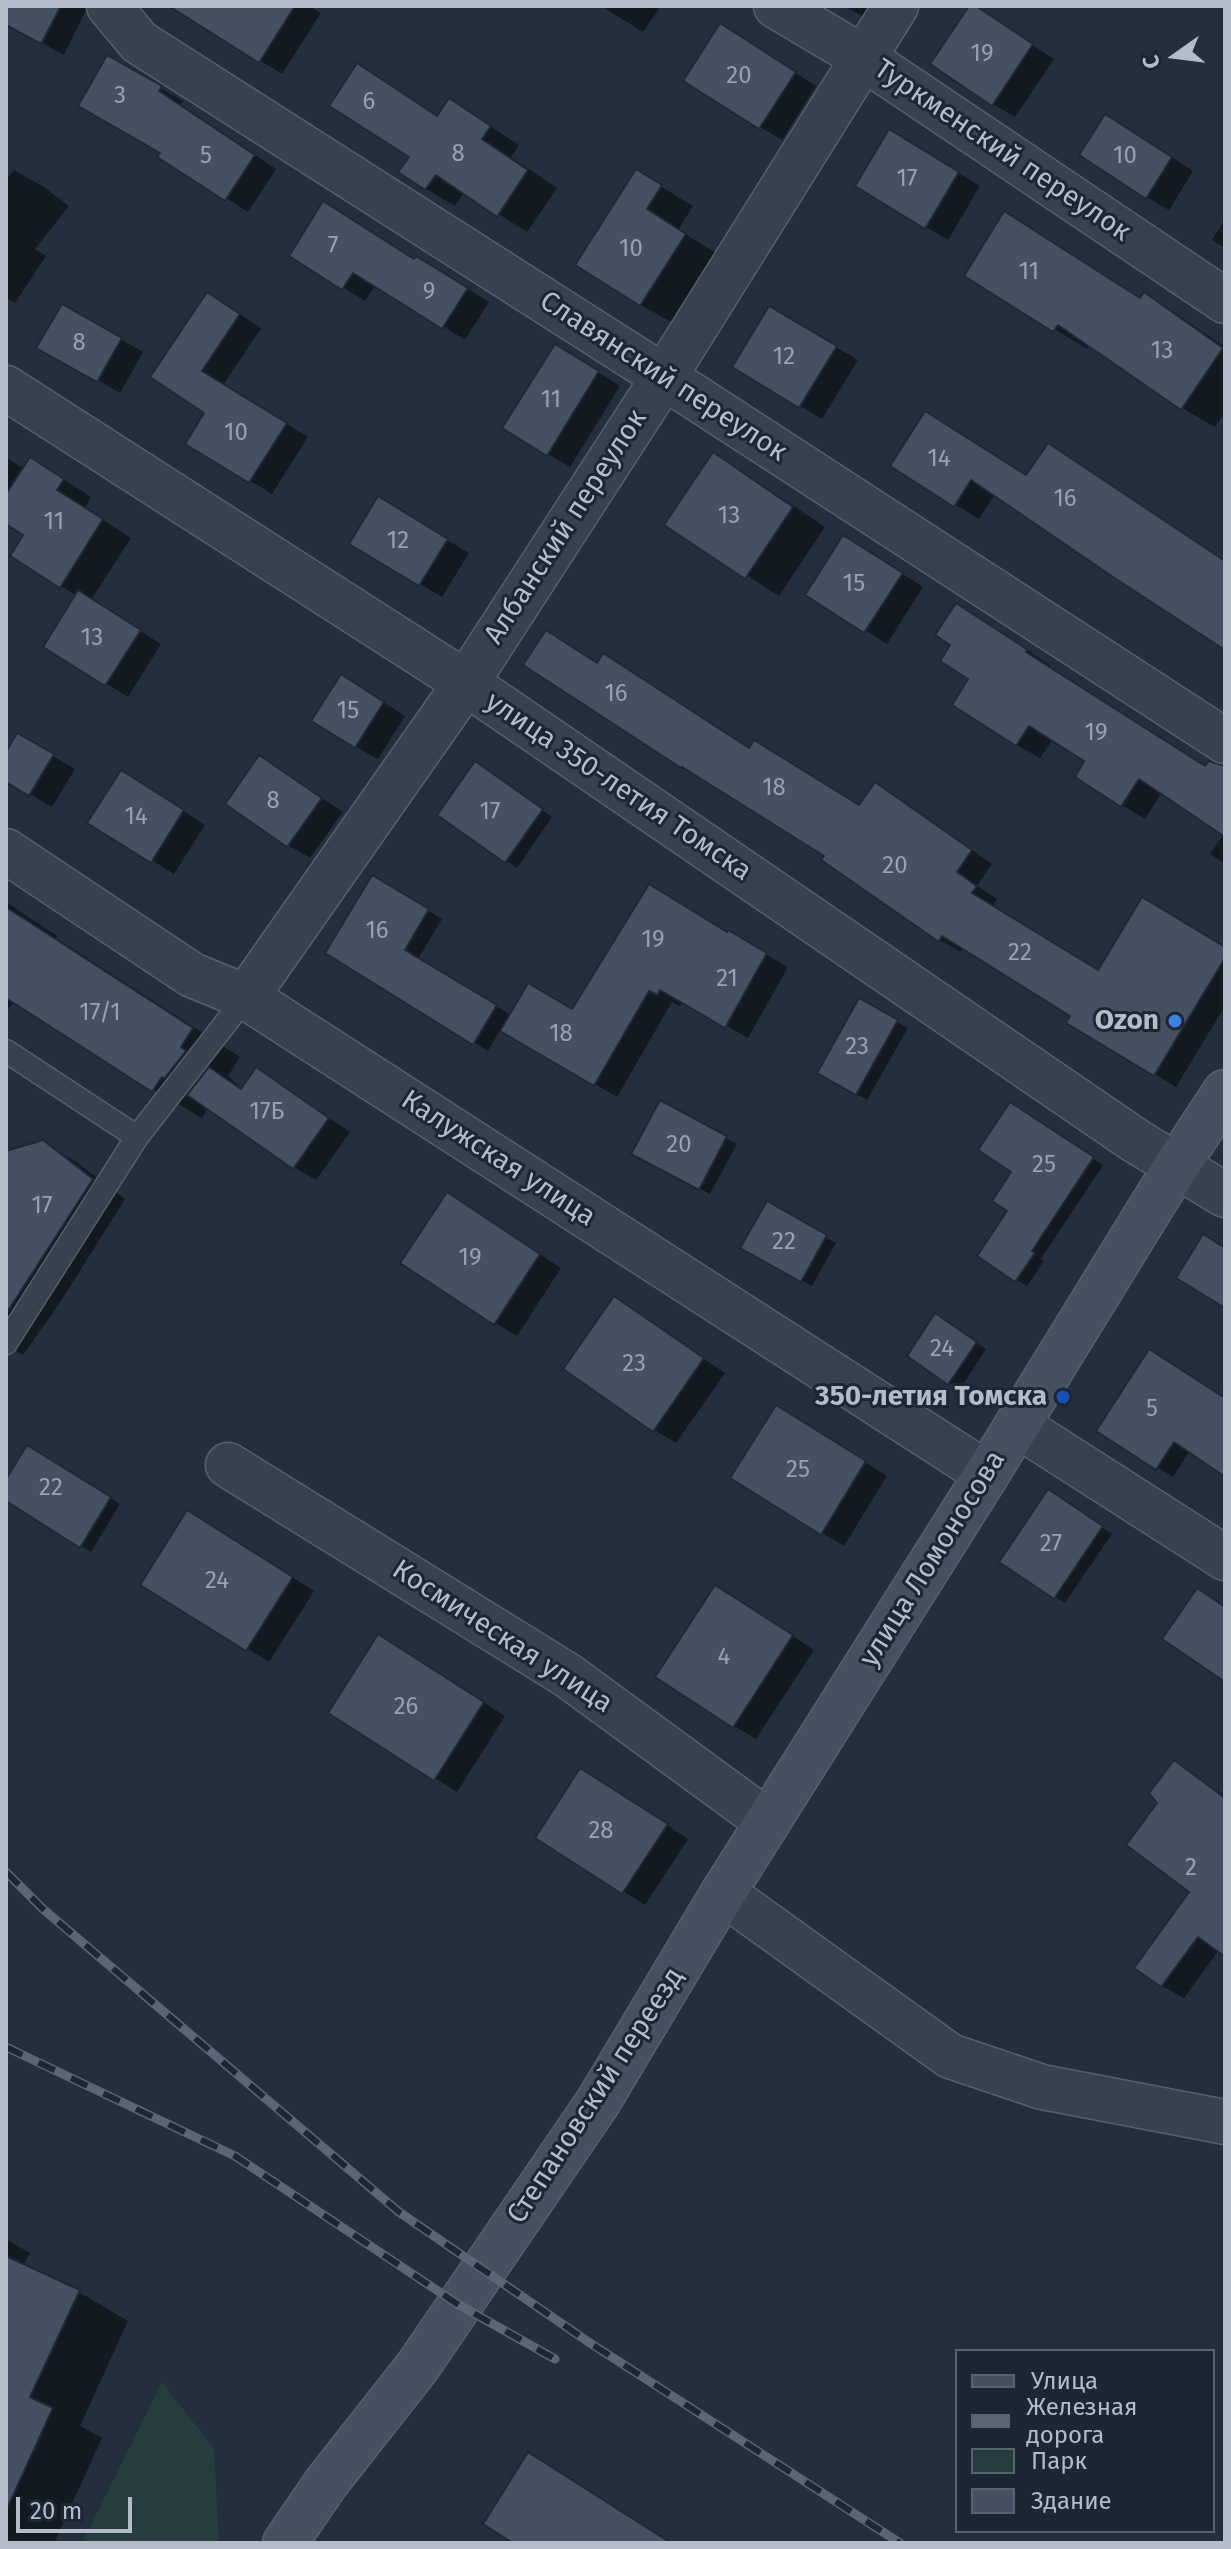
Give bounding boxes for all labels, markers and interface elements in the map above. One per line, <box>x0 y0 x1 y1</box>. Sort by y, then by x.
north arrow <box>1135 16 1215 96</box>
house number: 19 <box>971 40 993 68</box>
street label: Туркменский переулок <box>867 53 1137 249</box>
text: С <box>1137 53 1166 71</box>
house number: 20 <box>726 62 752 90</box>
house number: 3 <box>114 82 126 110</box>
house number: 6 <box>363 88 375 116</box>
house number: 8 <box>451 140 465 168</box>
house number: 5 <box>200 142 212 170</box>
house number: 10 <box>1113 142 1137 170</box>
house number: 17 <box>896 165 918 193</box>
house number: 7 <box>328 232 338 260</box>
house number: 10 <box>619 235 643 263</box>
house number: 11 <box>1019 258 1039 286</box>
house number: 9 <box>423 278 435 306</box>
street label: Славянский переулок <box>533 285 793 469</box>
house number: 8 <box>72 329 86 357</box>
house number: 13 <box>1151 337 1173 365</box>
house number: 12 <box>773 343 795 371</box>
house number: 11 <box>541 386 561 414</box>
street label: Албанский переулок <box>478 403 654 651</box>
house number: 10 <box>224 419 248 447</box>
house number: 14 <box>927 445 951 473</box>
house number: 16 <box>1053 485 1077 513</box>
house number: 13 <box>718 502 740 530</box>
house number: 11 <box>44 508 64 536</box>
house number: 12 <box>387 527 409 555</box>
house number: 15 <box>843 570 865 598</box>
house number: 13 <box>81 624 103 652</box>
house number: 16 <box>604 680 628 708</box>
street label: улица 350-летия Томска <box>479 685 757 889</box>
house number: 15 <box>337 697 359 725</box>
house number: 19 <box>1085 719 1107 747</box>
house number: 18 <box>762 774 786 802</box>
house number: 8 <box>266 787 280 815</box>
house number: 17 <box>479 798 501 826</box>
house number: 14 <box>124 803 148 831</box>
house number: 20 <box>882 852 908 880</box>
house number: 16 <box>365 917 389 945</box>
house number: 19 <box>642 926 664 954</box>
house number: 22 <box>1008 939 1032 967</box>
house number: 21 <box>716 965 738 993</box>
house number: 17/1 <box>79 999 121 1027</box>
place label: Ozon <box>1095 1004 1159 1038</box>
marker: Ozon <box>1166 1012 1184 1030</box>
house number: 18 <box>549 1020 573 1048</box>
house number: 23 <box>845 1033 869 1061</box>
street label: Калужская улица <box>395 1084 601 1234</box>
house number: 17Б <box>250 1098 284 1126</box>
house number: 20 <box>666 1131 692 1159</box>
house number: 25 <box>1032 1151 1056 1179</box>
house number: 17 <box>31 1192 53 1220</box>
house number: 22 <box>772 1228 796 1256</box>
house number: 19 <box>459 1244 481 1272</box>
house number: 24 <box>930 1335 954 1363</box>
house number: 23 <box>622 1350 646 1378</box>
place label: 350-летия Томска <box>815 1380 1047 1414</box>
marker: 350-летия Томска <box>1054 1388 1072 1406</box>
house number: 5 <box>1146 1395 1158 1423</box>
street label: улица Ломоносова <box>853 1445 1013 1673</box>
house number: 25 <box>786 1456 810 1484</box>
house number: 22 <box>39 1474 63 1502</box>
house number: 27 <box>1040 1530 1062 1558</box>
street label: Космическая улица <box>386 1553 618 1721</box>
house number: 24 <box>205 1567 229 1595</box>
house number: 4 <box>718 1643 730 1671</box>
house number: 26 <box>394 1693 418 1721</box>
house number: 28 <box>588 1817 614 1845</box>
house number: 2 <box>1185 1854 1197 1882</box>
street label: Степановский переезд <box>501 1962 691 2230</box>
legend <box>955 2349 1215 2533</box>
text: Улица <box>1031 2367 1098 2395</box>
text: Железная дорога <box>1026 2393 1137 2449</box>
text: Парк <box>1031 2447 1087 2475</box>
scale bar <box>20 2481 136 2531</box>
text: Здание <box>1031 2487 1112 2515</box>
text: 20 m <box>30 2497 82 2525</box>

